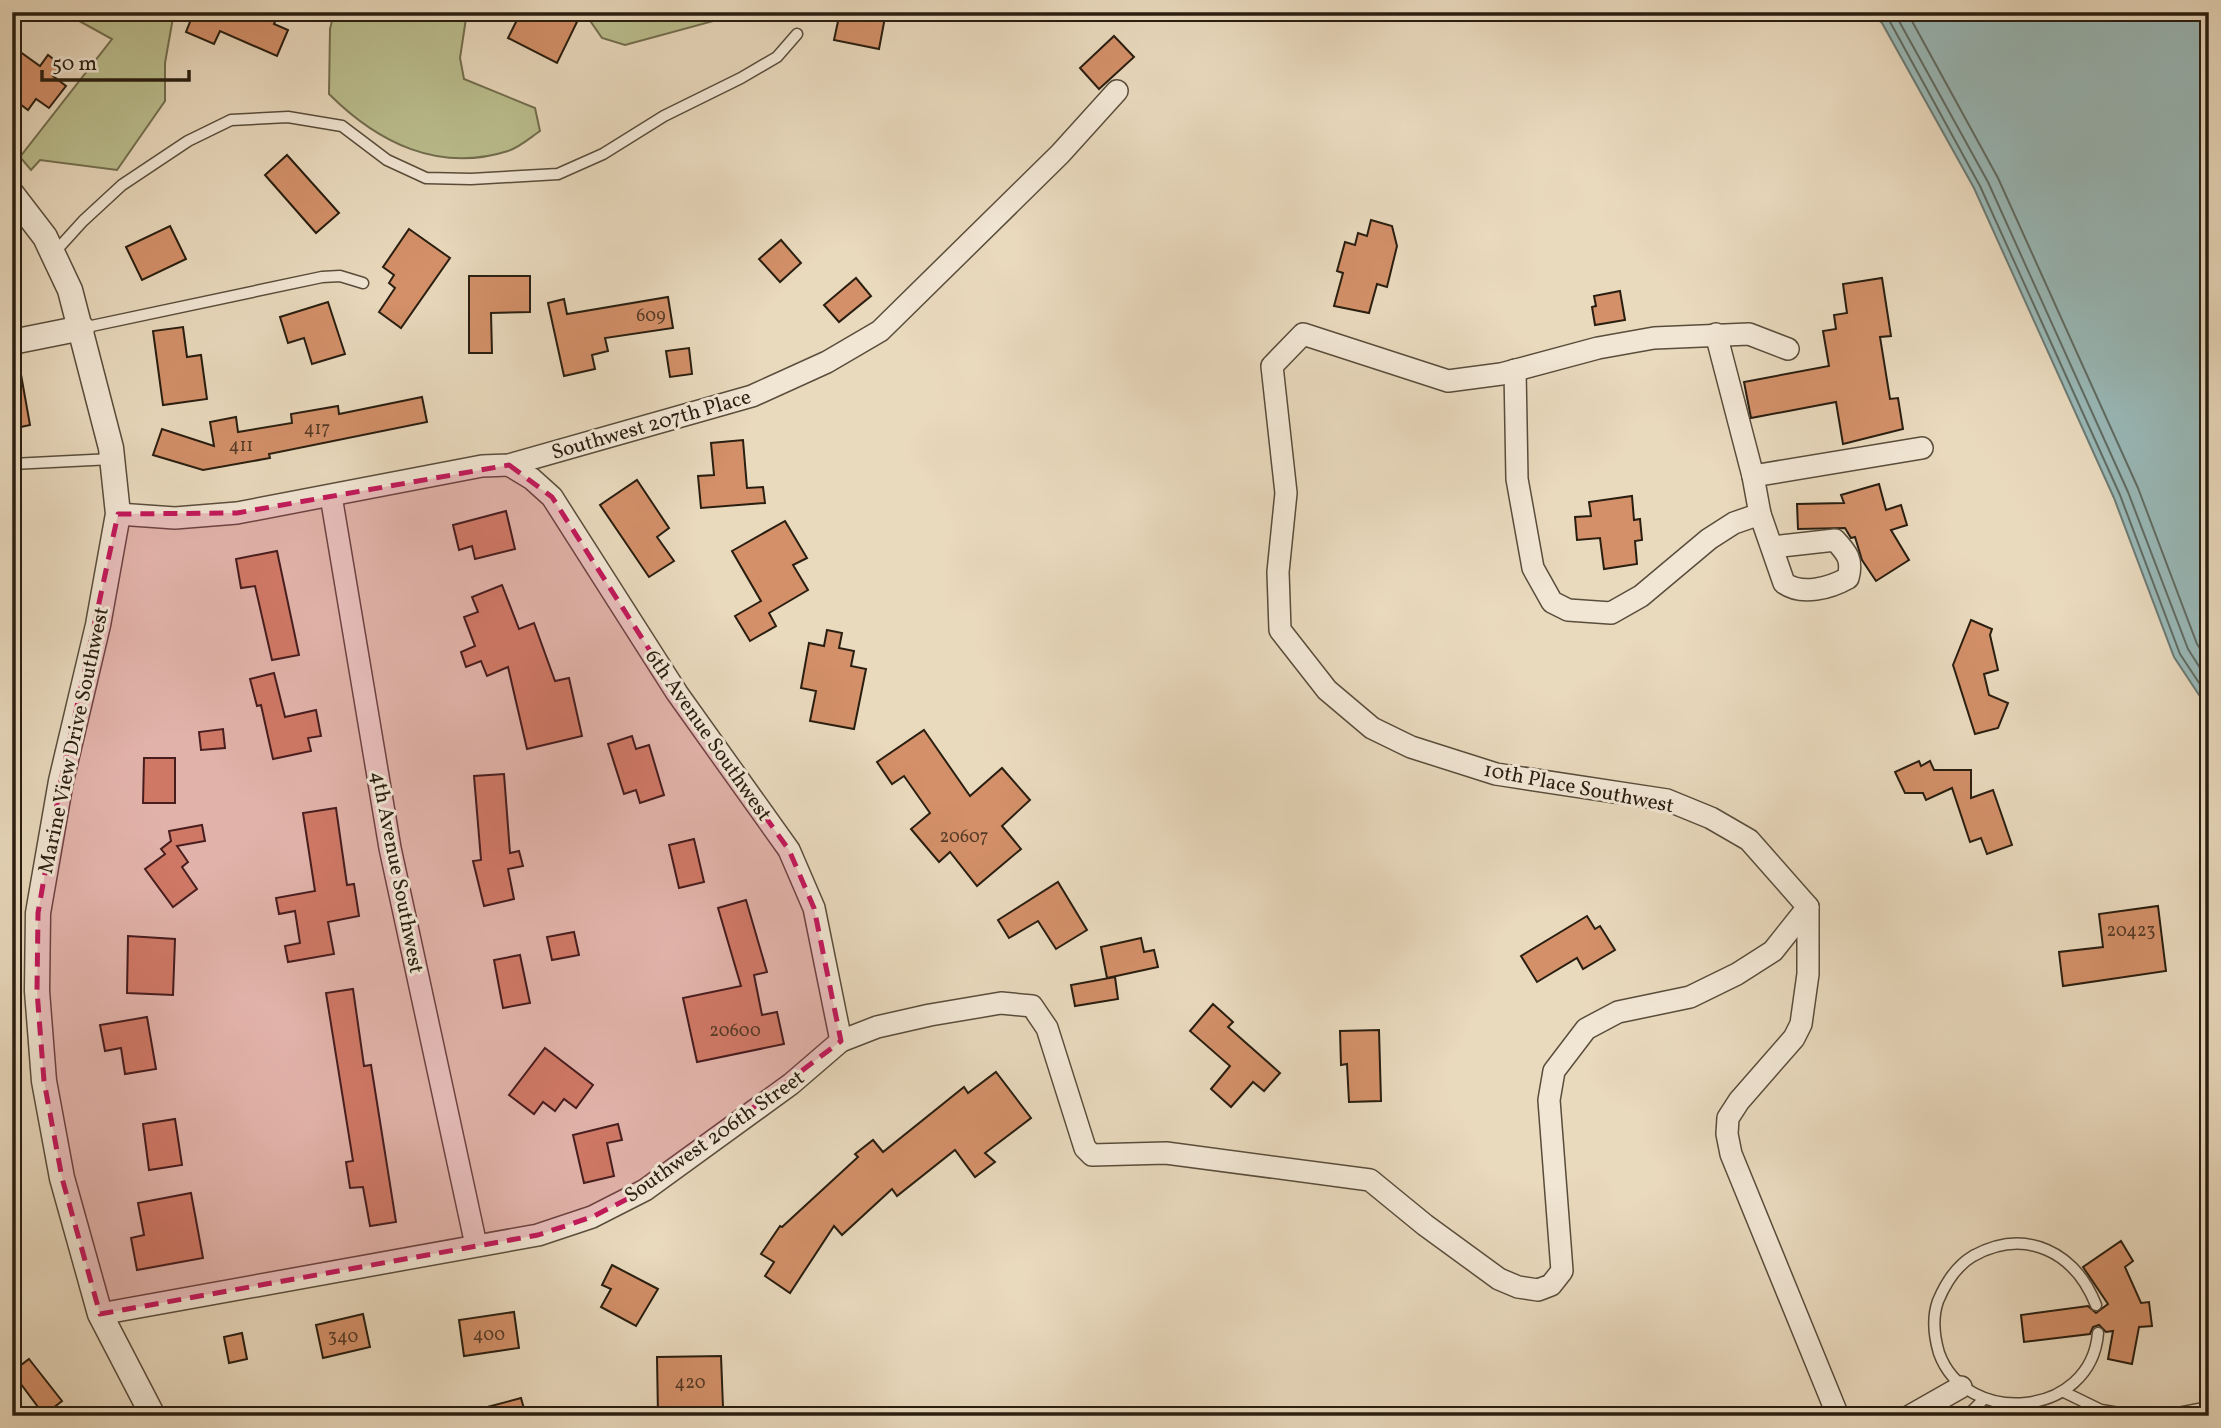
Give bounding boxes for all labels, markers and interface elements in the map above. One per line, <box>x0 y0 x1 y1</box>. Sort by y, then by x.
scale bar <box>42 38 189 82</box>
text: 50 m <box>52 50 97 79</box>
house number: 609 <box>636 304 666 329</box>
street label: Southwest 207th Place <box>548 383 755 468</box>
house number: 417 <box>304 417 330 442</box>
house number: 411 <box>229 434 253 459</box>
street label: Marine View Drive Southwest <box>32 604 117 876</box>
street label: 6th Avenue Southwest <box>637 644 778 828</box>
street label: 10th Place Southwest <box>1481 756 1676 821</box>
street label: 4th Avenue Southwest <box>363 769 430 976</box>
house number: 20607 <box>939 825 989 850</box>
house number: 20423 <box>2107 919 2155 944</box>
house number: 20600 <box>709 1019 761 1044</box>
street label: Southwest 206th Street <box>619 1064 811 1210</box>
house number: 400 <box>473 1323 505 1348</box>
house number: 340 <box>328 1325 358 1350</box>
house number: 420 <box>674 1371 706 1396</box>

